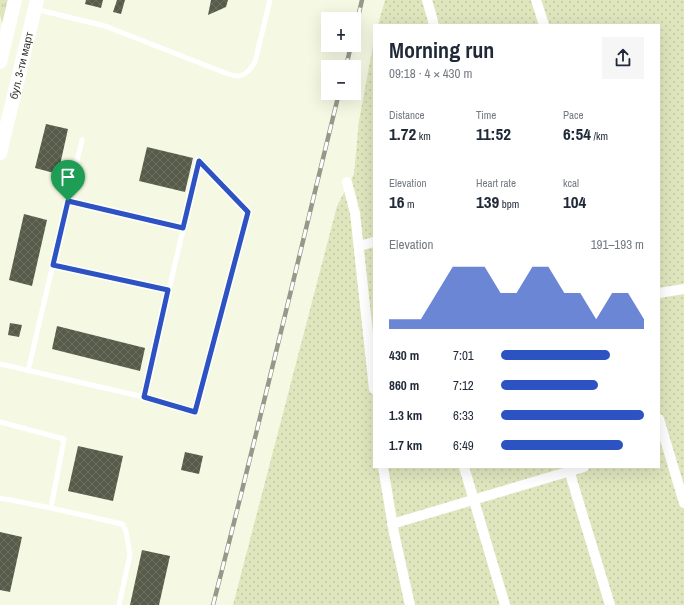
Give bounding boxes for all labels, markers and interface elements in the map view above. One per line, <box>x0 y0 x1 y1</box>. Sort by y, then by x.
map controls <box>321 12 361 100</box>
button: + <box>321 12 361 52</box>
street label: бул. 3-ти март <box>6 30 36 101</box>
text: Morning run <box>389 35 494 65</box>
button: share <box>602 37 644 79</box>
button: − <box>321 60 361 100</box>
text: 09:18 · 4 × 430 m <box>389 65 472 82</box>
text: Distance <box>389 108 425 122</box>
text: Time <box>476 108 496 122</box>
text: Pace <box>563 108 584 122</box>
text: 1.72 <box>389 122 416 145</box>
text: 11:52 <box>476 122 511 145</box>
text: 6:54 <box>563 122 591 145</box>
text: km <box>416 129 431 143</box>
text: /km <box>591 129 608 143</box>
pin <box>51 160 85 201</box>
icon: arrive <box>57 166 79 188</box>
text: Elevation <box>389 176 427 190</box>
text: Heart rate <box>476 176 516 190</box>
text: kcal <box>563 176 579 190</box>
text: 16 <box>389 190 405 213</box>
text: 139 <box>476 190 499 213</box>
text: 104 <box>563 190 586 213</box>
text: m <box>405 197 415 211</box>
text: bpm <box>499 197 519 211</box>
text: Elevation <box>389 236 433 253</box>
text: 191–193 m <box>591 236 644 253</box>
text: 430 m <box>389 347 419 364</box>
text: 7:01 <box>453 347 474 364</box>
text: 860 m <box>389 377 419 394</box>
text: 7:12 <box>453 377 474 394</box>
text: 1.3 km <box>389 407 422 424</box>
text: 6:33 <box>453 407 474 424</box>
text: 1.7 km <box>389 437 422 454</box>
text: 6:49 <box>453 437 474 454</box>

